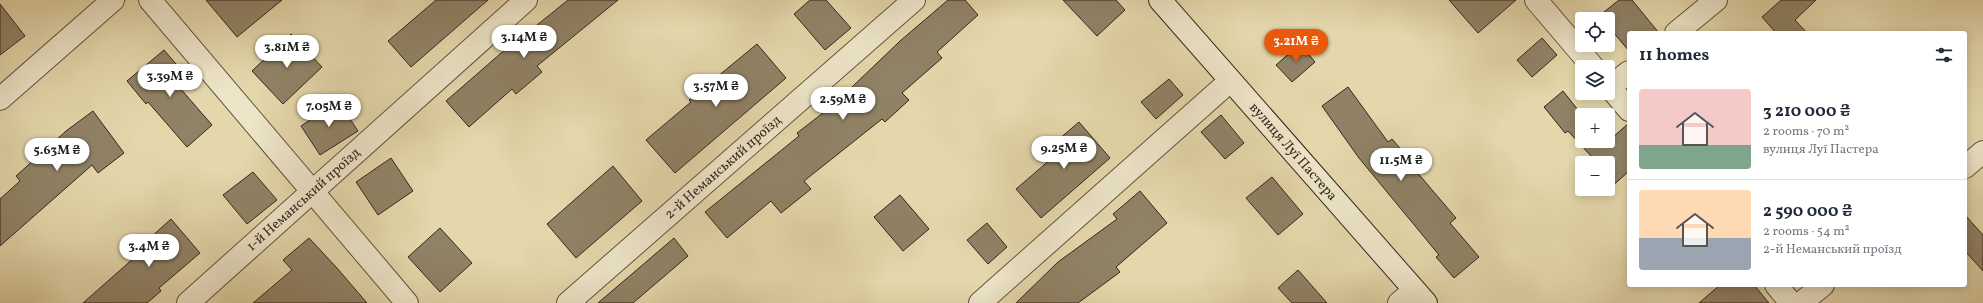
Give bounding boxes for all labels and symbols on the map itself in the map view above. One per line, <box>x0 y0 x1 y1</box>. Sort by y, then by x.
pin: 3.14M ₴ <box>487 25 561 59</box>
pin: 3.21M ₴ <box>1259 29 1333 63</box>
pin: 3.81M ₴ <box>250 35 324 69</box>
pin: 3.39M ₴ <box>133 64 207 98</box>
pin: 3.57M ₴ <box>679 74 753 108</box>
pin: 2.59M ₴ <box>806 87 880 121</box>
pin: 7.05M ₴ <box>292 94 366 128</box>
street label: вулиця Луї Пастера <box>1245 99 1342 205</box>
street label: 2-й Неманський проїзд <box>661 111 785 224</box>
pin: 9.25M ₴ <box>1027 136 1101 170</box>
pin: 5.63M ₴ <box>20 138 94 172</box>
street label: 1-й Неманський проїзд <box>242 143 364 256</box>
pin: 11.5M ₴ <box>1364 148 1438 182</box>
pin: 3.4M ₴ <box>116 234 182 268</box>

